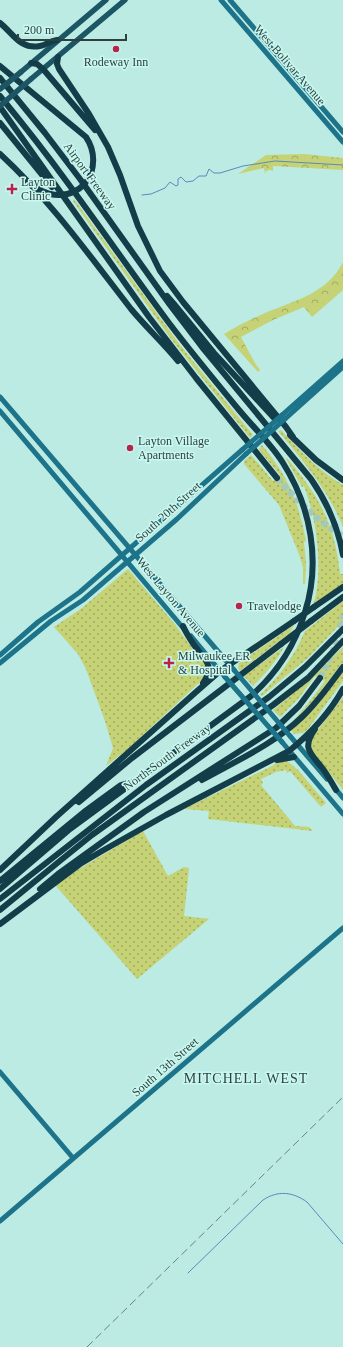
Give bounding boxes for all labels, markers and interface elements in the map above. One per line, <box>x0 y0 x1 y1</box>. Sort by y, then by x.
scale bar <box>18 16 126 42</box>
street label: West Bolivar Avenue <box>251 22 329 108</box>
text: 200 m <box>24 23 55 37</box>
marker: Rodeway Inn <box>111 44 121 54</box>
place label: Rodeway Inn <box>84 55 148 69</box>
street label: Airport Freeway <box>61 140 119 212</box>
place label: Layton Clinic <box>21 175 55 203</box>
marker: Layton Clinic <box>6 183 18 195</box>
place label: Layton Village Apartments <box>138 434 209 462</box>
marker: Layton Village Apartments <box>125 443 135 453</box>
street label: South 20th Street <box>132 478 204 545</box>
street label: West Layton Avenue <box>134 554 208 640</box>
place label: Travelodge <box>247 599 301 613</box>
marker: Travelodge <box>234 601 244 611</box>
place label: Milwaukee ER & Hospital <box>178 649 250 677</box>
marker: Milwaukee ER & Hospital <box>163 657 175 669</box>
street label: North-South Freeway <box>121 721 213 793</box>
street label: South 13th Street <box>129 1034 202 1100</box>
district label: MITCHELL WEST <box>184 1071 308 1086</box>

